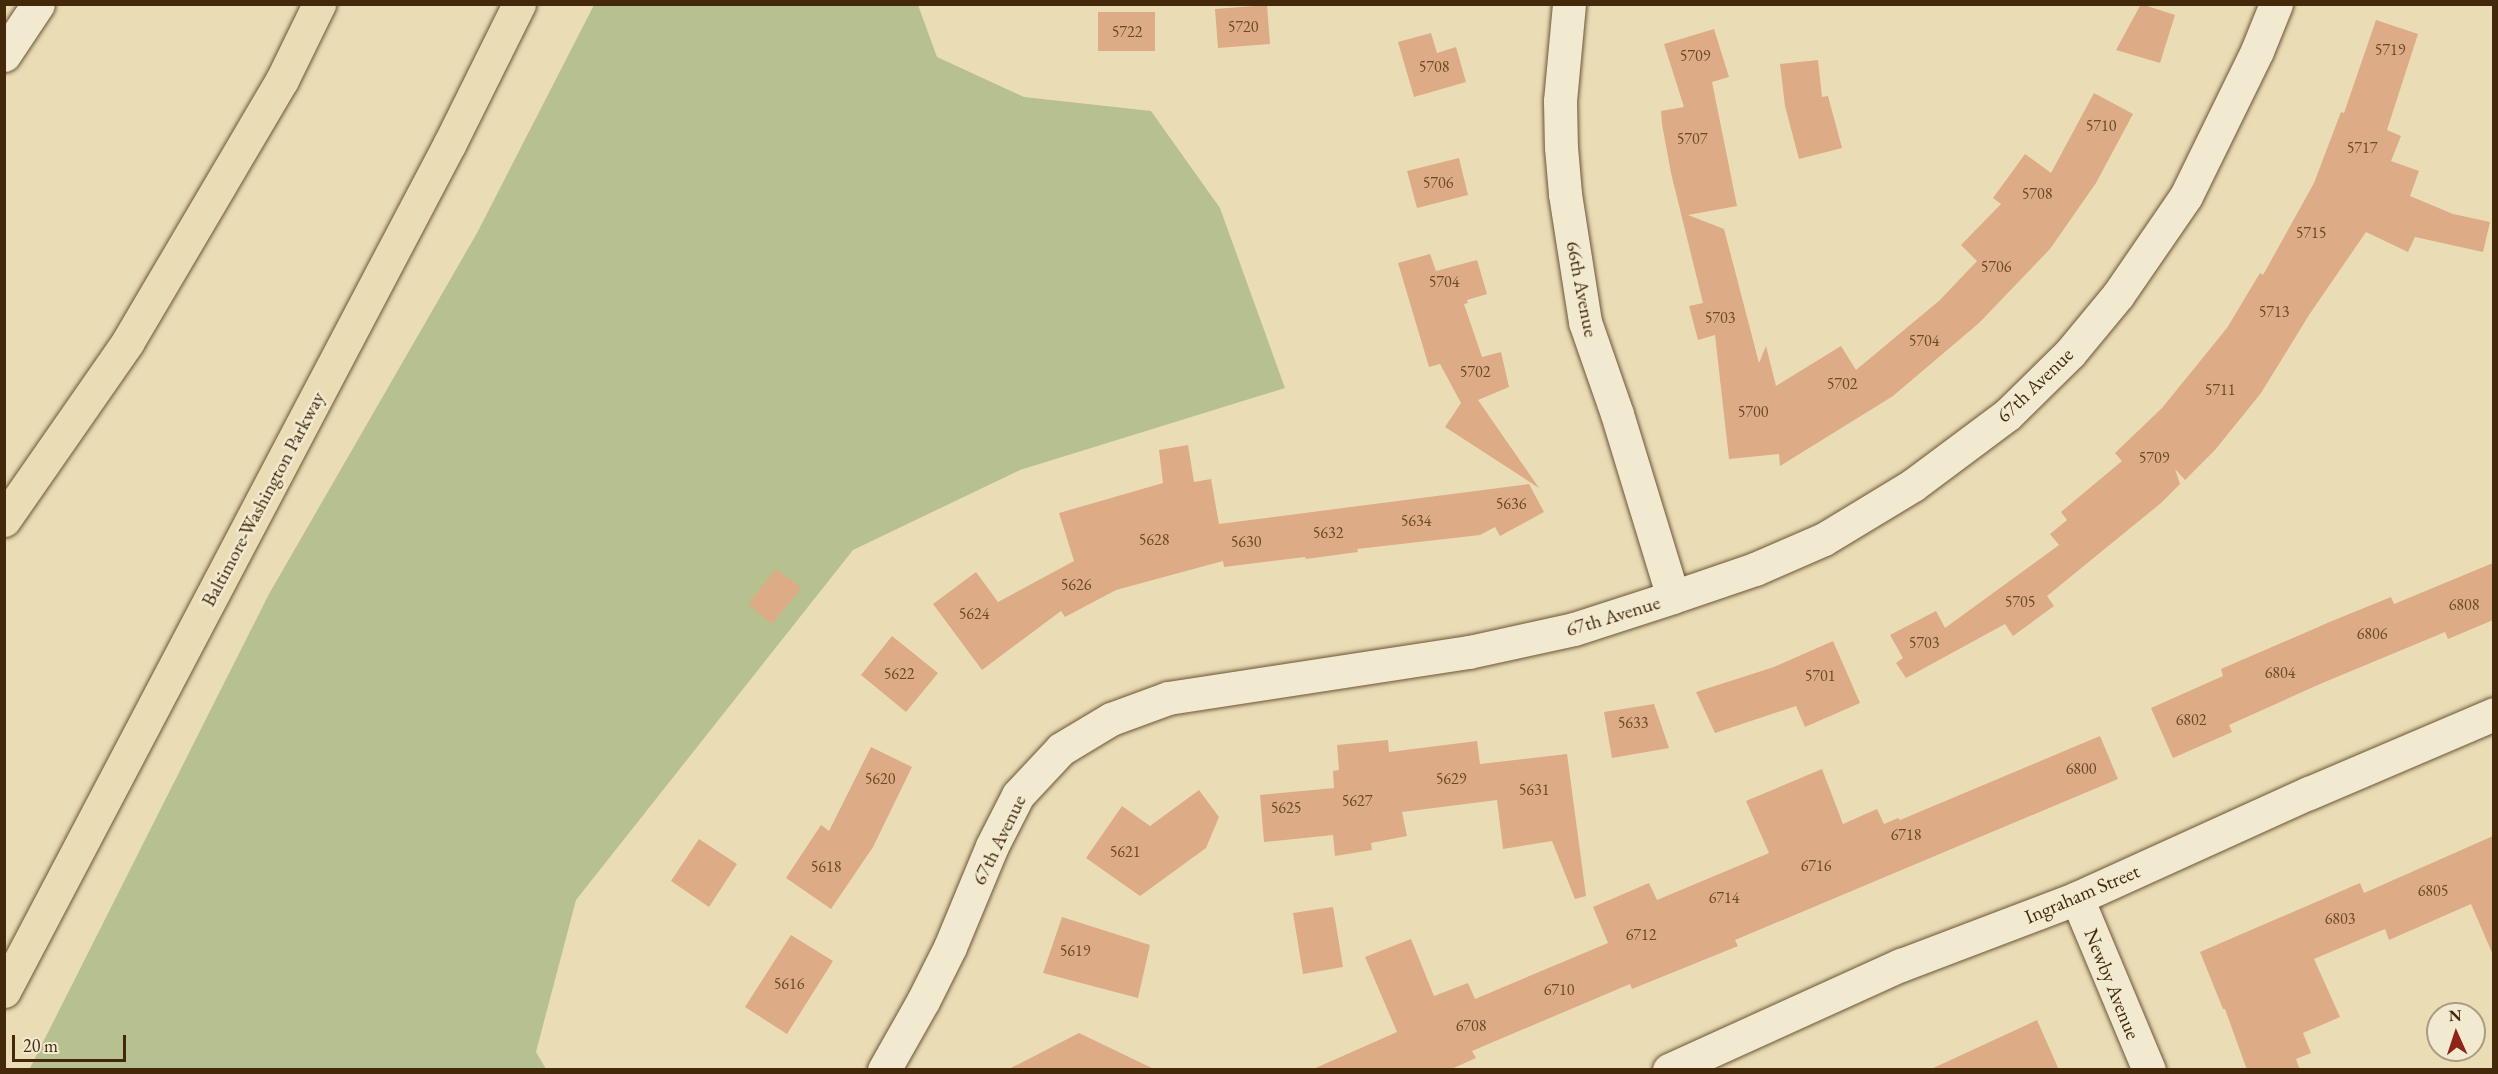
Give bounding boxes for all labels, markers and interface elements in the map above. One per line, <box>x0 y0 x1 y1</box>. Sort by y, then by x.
house number: 5720 <box>1228 17 1258 37</box>
house number: 5722 <box>1112 22 1142 42</box>
house number: 5719 <box>2375 40 2405 60</box>
house number: 5709 <box>1680 46 1710 66</box>
house number: 5708 <box>1419 57 1449 77</box>
house number: 5710 <box>2086 116 2116 136</box>
house number: 5707 <box>1677 129 1707 149</box>
house number: 5717 <box>2347 138 2377 158</box>
house number: 5706 <box>1423 173 1453 193</box>
house number: 5708 <box>2022 184 2052 204</box>
house number: 5715 <box>2296 223 2326 243</box>
street label: 66th Avenue <box>1561 239 1603 339</box>
house number: 5706 <box>1981 257 2011 277</box>
house number: 5704 <box>1429 272 1459 292</box>
house number: 5713 <box>2259 302 2289 322</box>
house number: 5703 <box>1705 308 1735 328</box>
house number: 5704 <box>1909 331 1939 351</box>
street label: 67th Avenue <box>1992 343 2078 427</box>
house number: 5702 <box>1460 362 1490 382</box>
house number: 5702 <box>1827 374 1857 394</box>
house number: 5711 <box>2205 380 2235 400</box>
street label: Baltimore-Washington Parkway <box>196 388 330 610</box>
house number: 5700 <box>1738 402 1768 422</box>
house number: 5709 <box>2139 448 2169 468</box>
house number: 5636 <box>1496 494 1526 514</box>
house number: 5634 <box>1401 511 1431 531</box>
house number: 5632 <box>1313 523 1343 543</box>
house number: 5628 <box>1139 530 1169 550</box>
house number: 5630 <box>1231 532 1261 552</box>
house number: 5626 <box>1061 575 1091 595</box>
street label: 67th Avenue <box>1563 590 1663 642</box>
house number: 5705 <box>2005 592 2035 612</box>
house number: 6808 <box>2449 595 2479 615</box>
house number: 5624 <box>959 604 989 624</box>
house number: 6806 <box>2357 624 2387 644</box>
house number: 5703 <box>1909 633 1939 653</box>
house number: 6804 <box>2265 663 2295 683</box>
house number: 5622 <box>884 664 914 684</box>
house number: 5701 <box>1805 666 1835 686</box>
house number: 6802 <box>2176 710 2206 730</box>
house number: 5633 <box>1618 713 1648 733</box>
house number: 6800 <box>2066 759 2096 779</box>
house number: 5620 <box>865 769 895 789</box>
house number: 5629 <box>1436 769 1466 789</box>
house number: 5631 <box>1519 780 1549 800</box>
street label: 67th Avenue <box>967 791 1031 889</box>
house number: 5627 <box>1342 791 1372 811</box>
house number: 5625 <box>1271 798 1301 818</box>
house number: 6718 <box>1891 825 1921 845</box>
house number: 5621 <box>1110 842 1140 862</box>
house number: 6716 <box>1801 856 1831 876</box>
house number: 5618 <box>811 857 841 877</box>
street label: Ingraham Street <box>2021 859 2143 929</box>
house number: 6805 <box>2418 881 2448 901</box>
house number: 6714 <box>1709 888 1739 908</box>
house number: 6803 <box>2325 909 2355 929</box>
house number: 6712 <box>1626 925 1656 945</box>
street label: Newby Avenue <box>2079 925 2145 1043</box>
house number: 5619 <box>1060 941 1090 961</box>
house number: 5616 <box>774 974 804 994</box>
house number: 6710 <box>1544 980 1574 1000</box>
north arrow <box>2426 1002 2486 1062</box>
text: N <box>2448 1005 2462 1026</box>
house number: 6708 <box>1456 1016 1486 1036</box>
scale bar <box>15 1023 129 1061</box>
text: 20 m <box>23 1034 58 1057</box>

